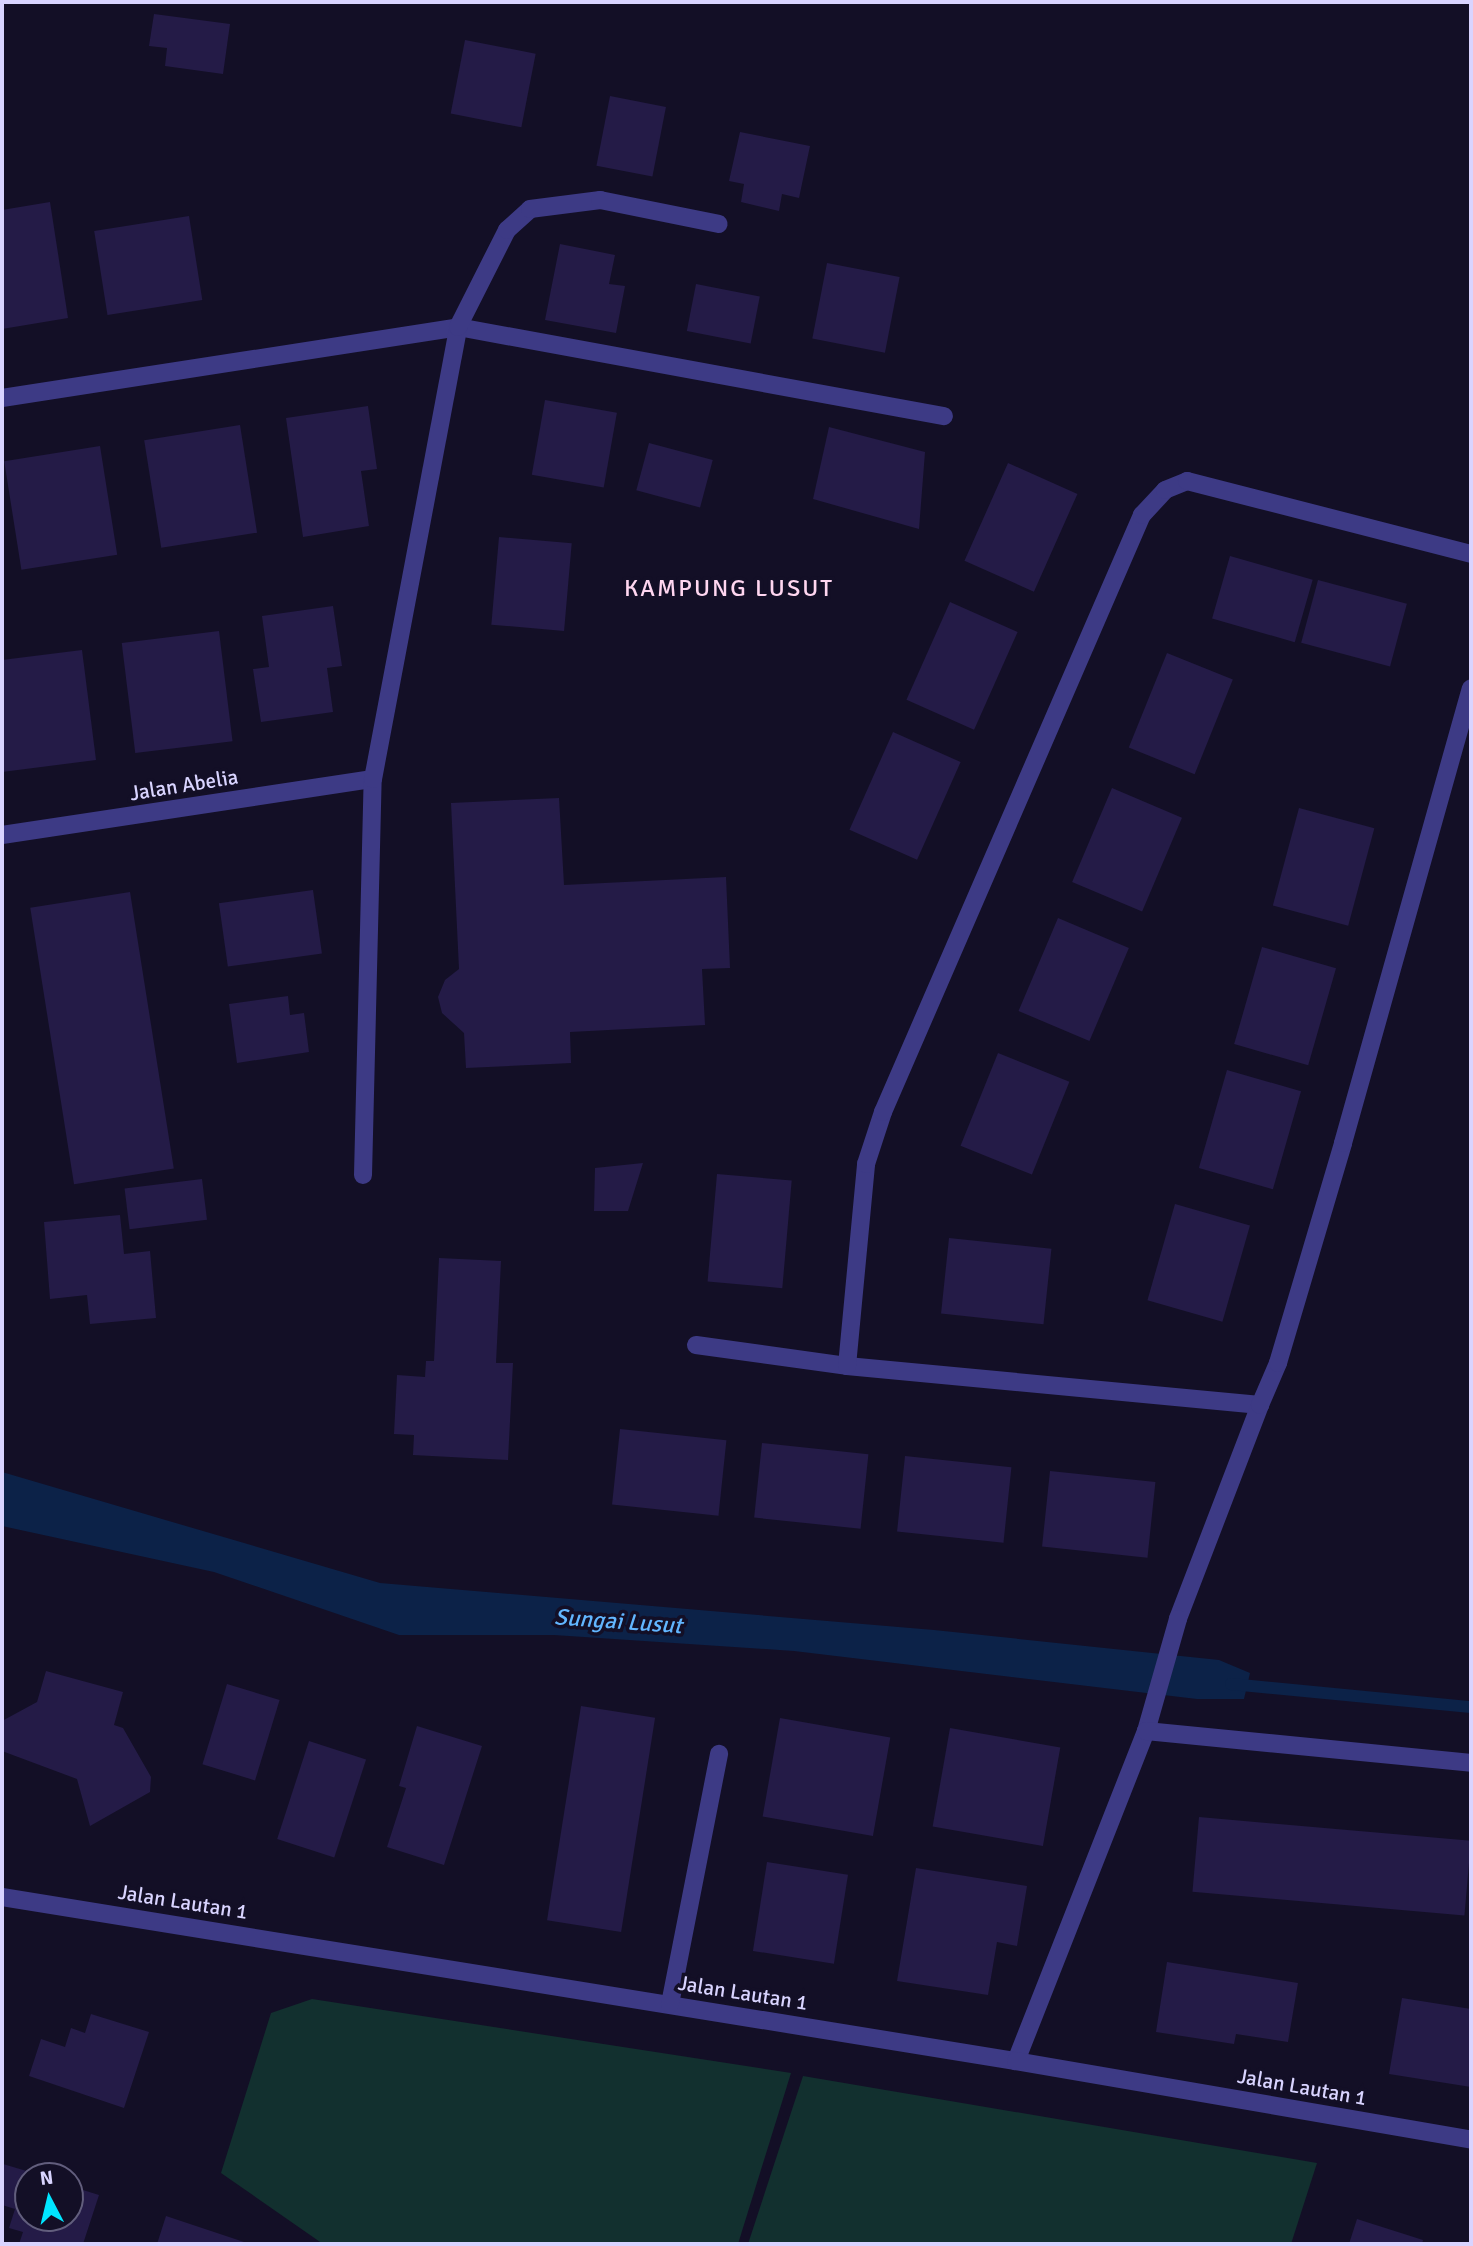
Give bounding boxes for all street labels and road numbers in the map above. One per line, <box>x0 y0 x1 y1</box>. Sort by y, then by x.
street label: Jalan Abelia <box>128 764 240 806</box>
street label: Jalan Lautan 1 <box>116 1879 250 1925</box>
street label: Jalan Lautan 1 <box>676 1970 810 2016</box>
street label: Jalan Lautan 1 <box>1235 2063 1369 2111</box>

